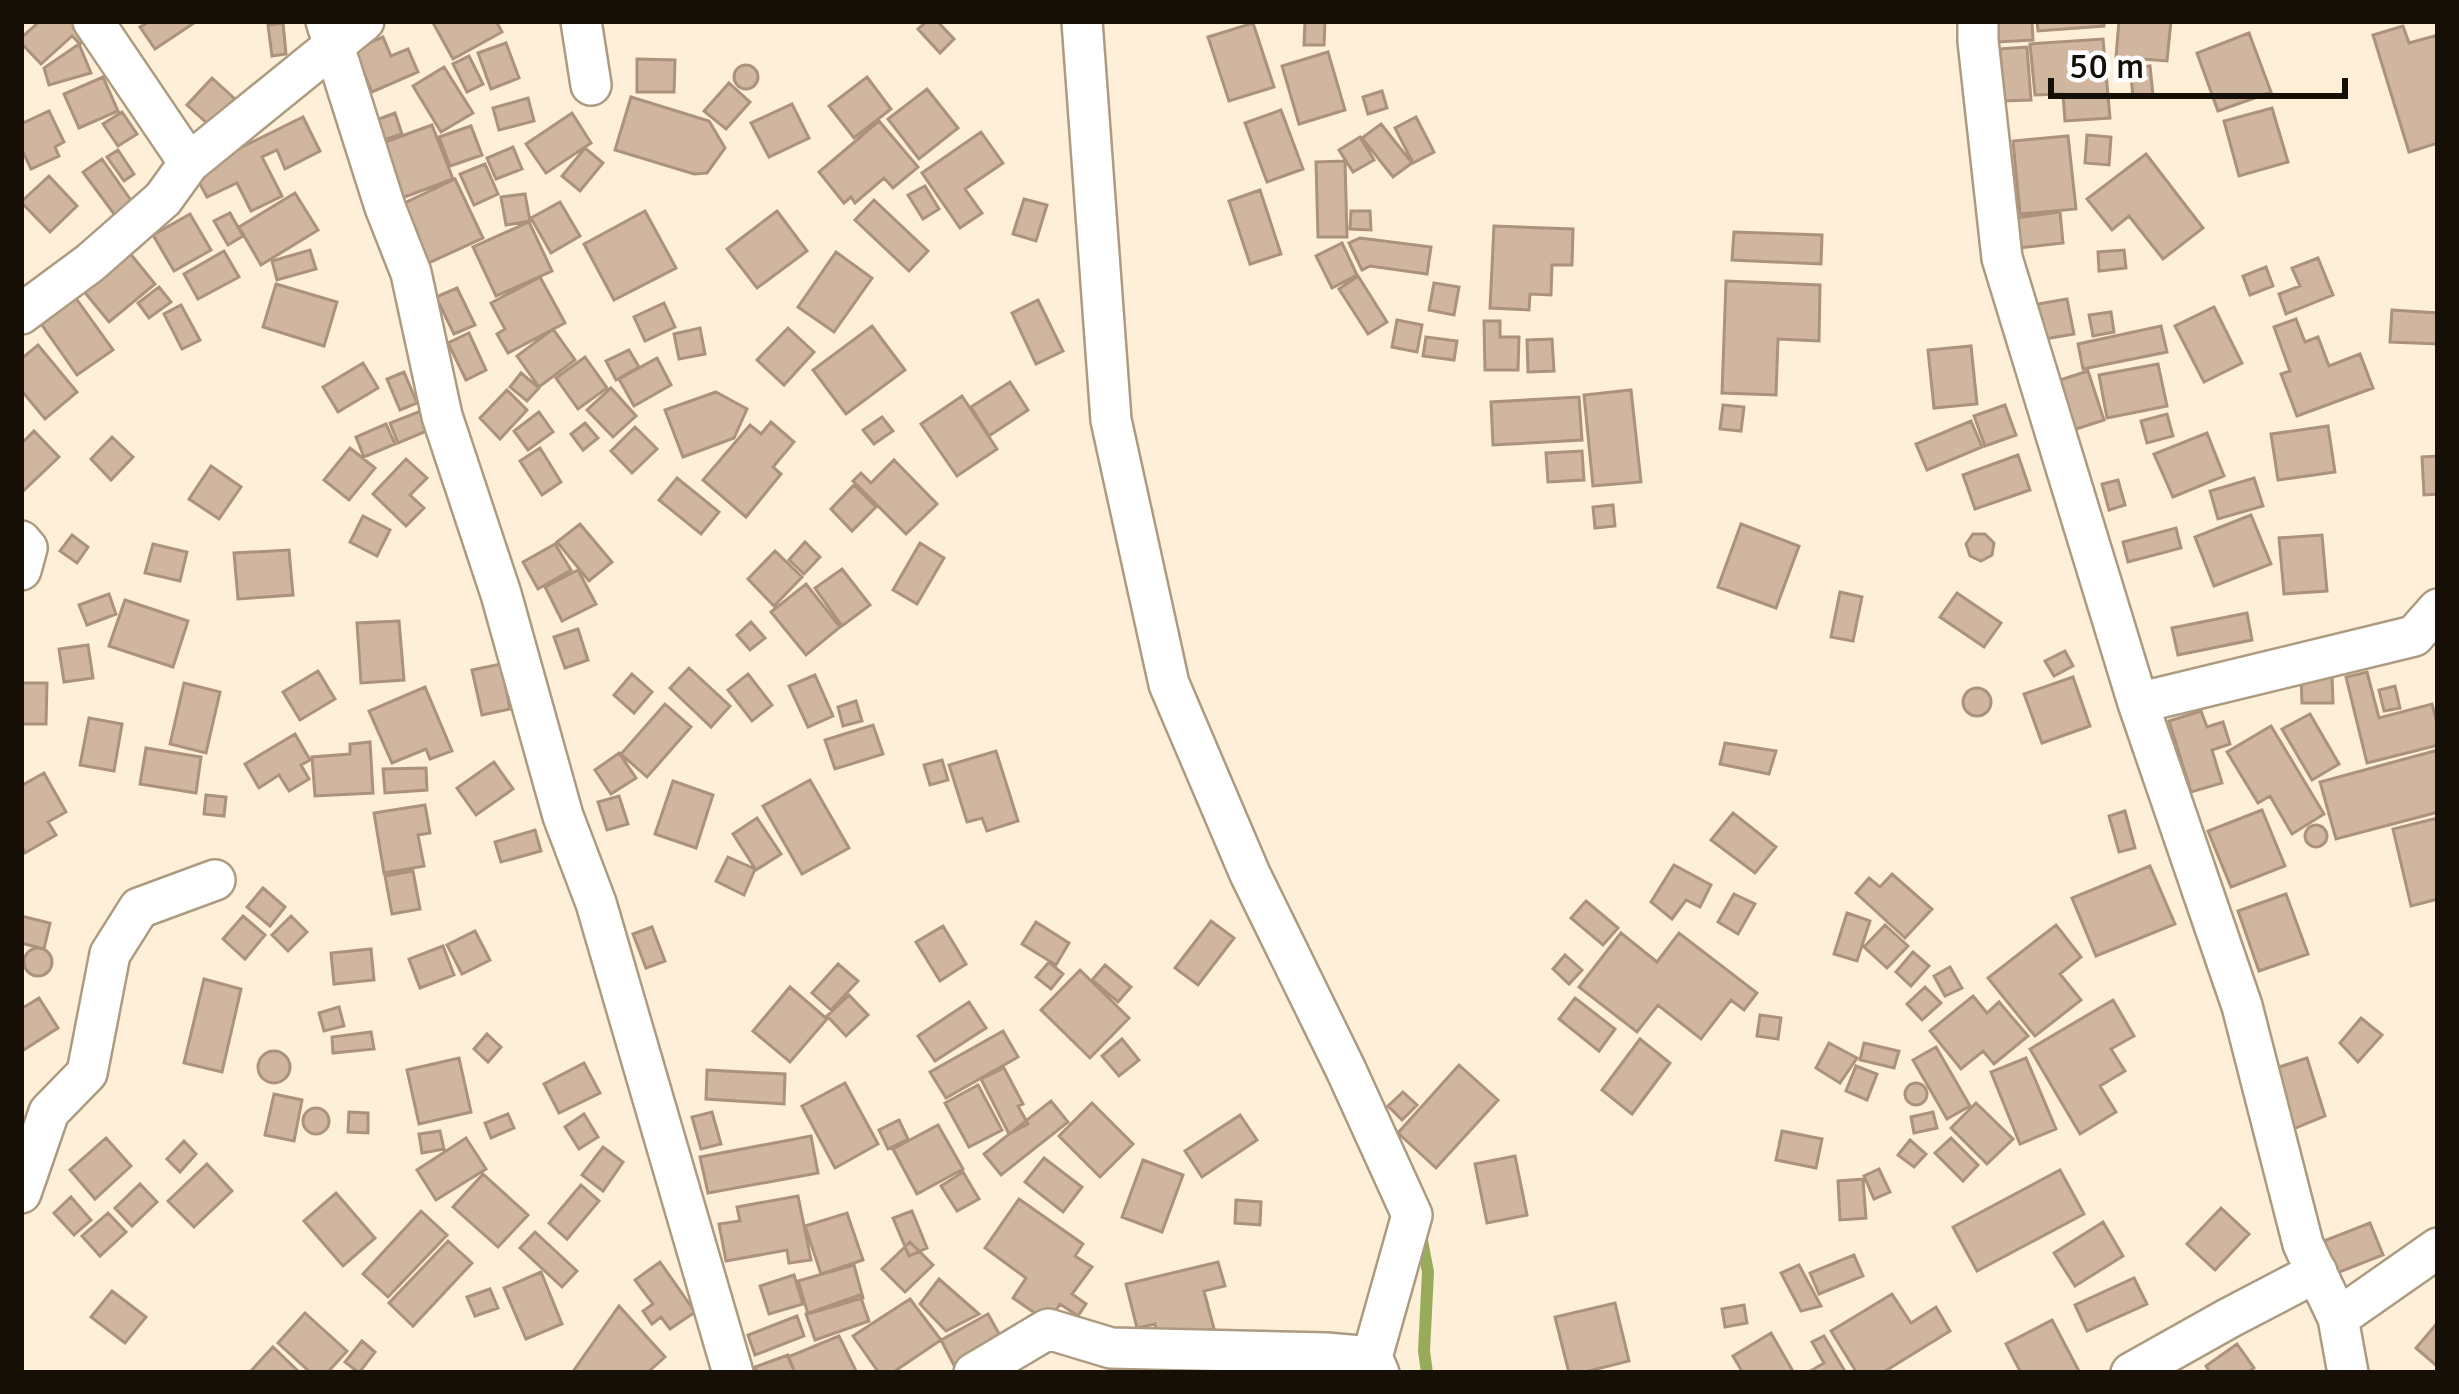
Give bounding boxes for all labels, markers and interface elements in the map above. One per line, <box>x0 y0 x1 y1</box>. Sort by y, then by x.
scale bar <box>2051 24 2345 98</box>
text: 50 m <box>2069 44 2145 89</box>

